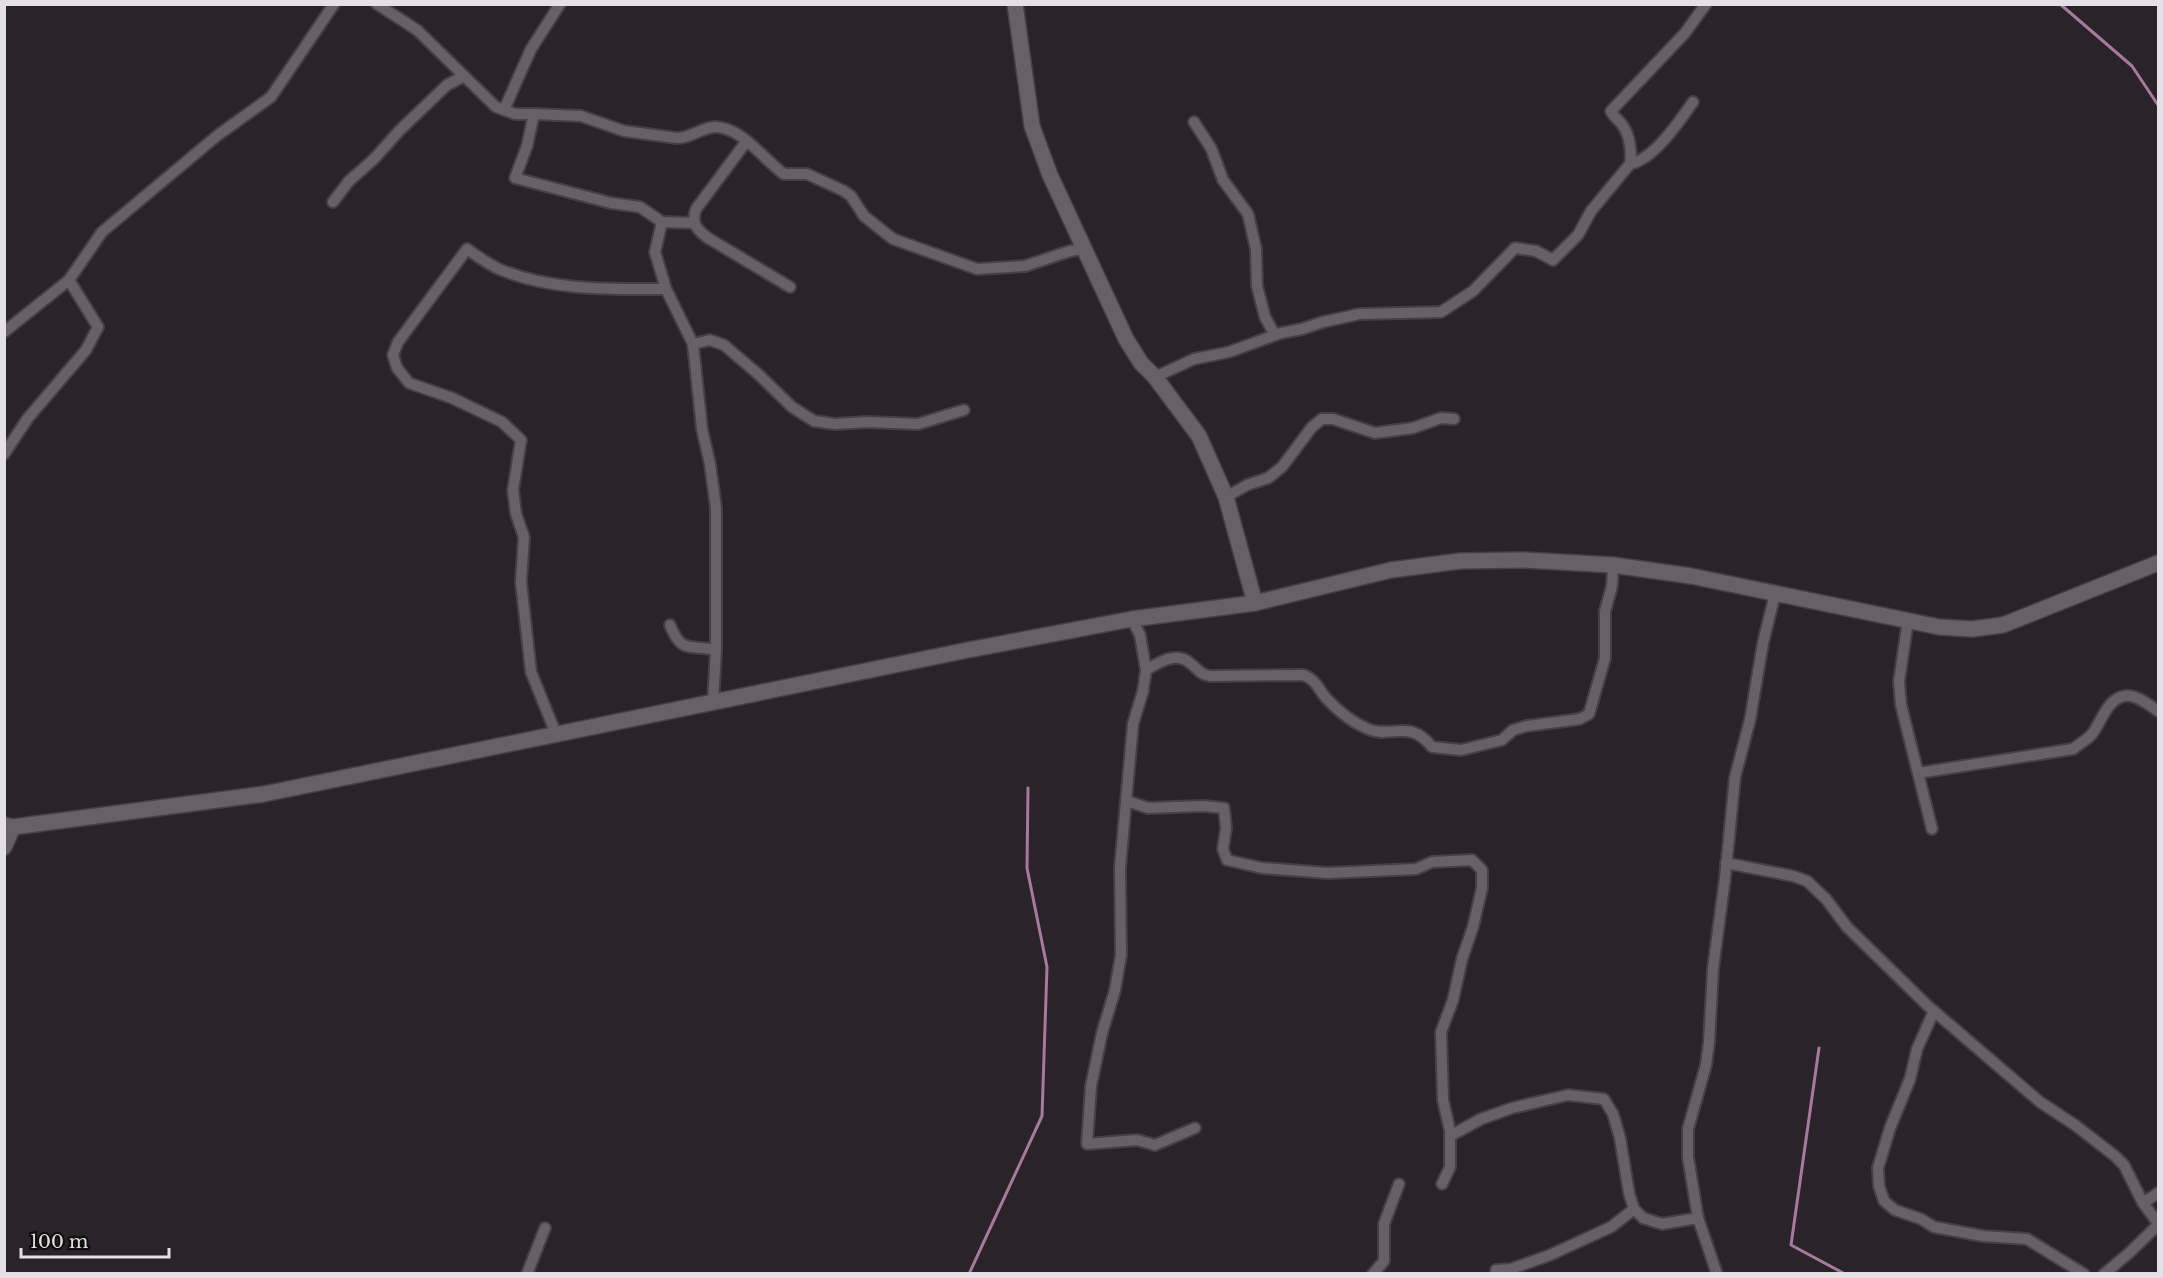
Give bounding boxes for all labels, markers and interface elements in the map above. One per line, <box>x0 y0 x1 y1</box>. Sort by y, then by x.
scale bar <box>21 1221 170 1259</box>
text: 100 m <box>30 1231 88 1253</box>

